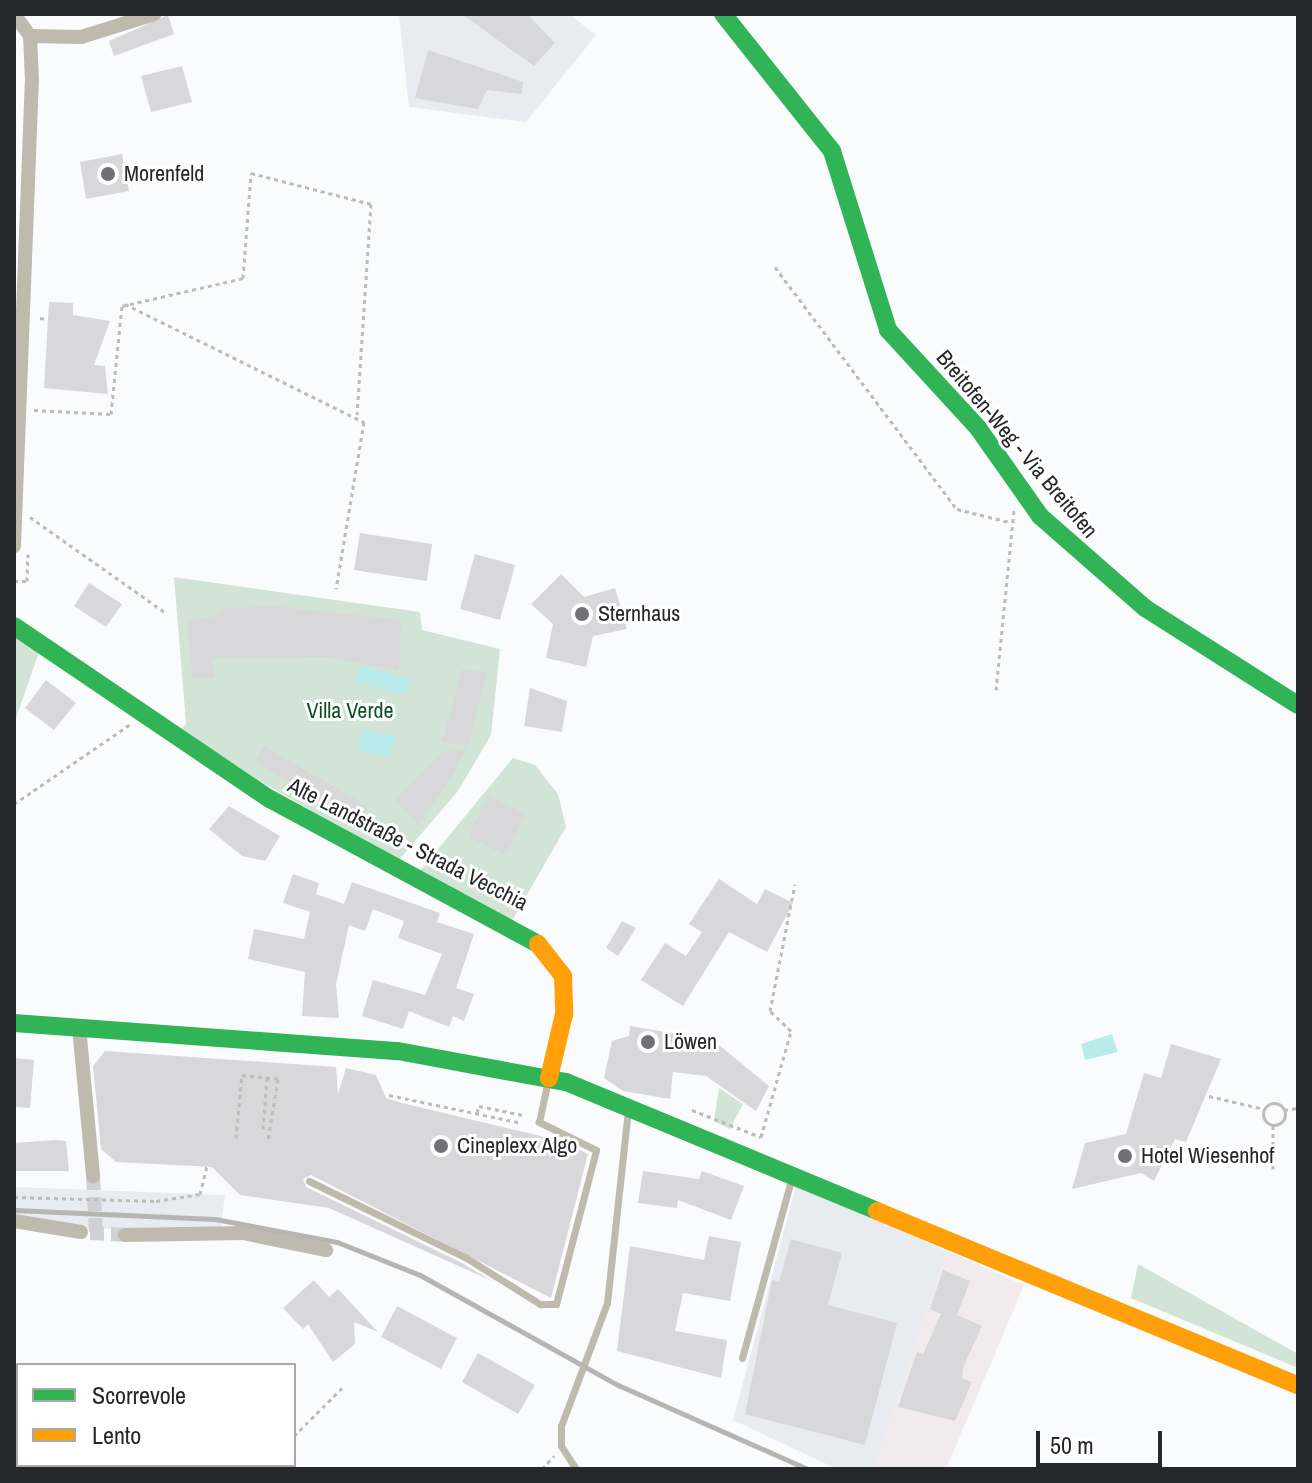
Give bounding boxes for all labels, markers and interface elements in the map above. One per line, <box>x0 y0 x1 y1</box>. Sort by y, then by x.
place label: Morenfeld <box>124 161 204 187</box>
marker: Morenfeld <box>99 165 117 183</box>
street label: Breitofen-Weg - Via Breitofen <box>931 345 1103 543</box>
place label: Sternhaus <box>598 601 680 627</box>
marker: Sternhaus <box>573 605 591 623</box>
park label: Villa Verde <box>307 698 393 724</box>
street label: Alte Landstraße - Strada Vecchia <box>284 772 532 916</box>
place label: Löwen <box>664 1029 717 1055</box>
marker: Löwen <box>639 1033 657 1051</box>
place label: Cineplexx Algo <box>457 1133 578 1159</box>
marker: Cineplexx Algo <box>432 1137 450 1155</box>
place label: Hotel Wiesenhof <box>1141 1143 1274 1169</box>
marker: Hotel Wiesenhof <box>1116 1147 1134 1165</box>
legend <box>16 1363 296 1467</box>
text: Scorrevole <box>92 1379 186 1411</box>
scale bar <box>1040 1415 1166 1465</box>
text: Lento <box>92 1419 141 1451</box>
text: 50 m <box>1050 1429 1094 1461</box>

